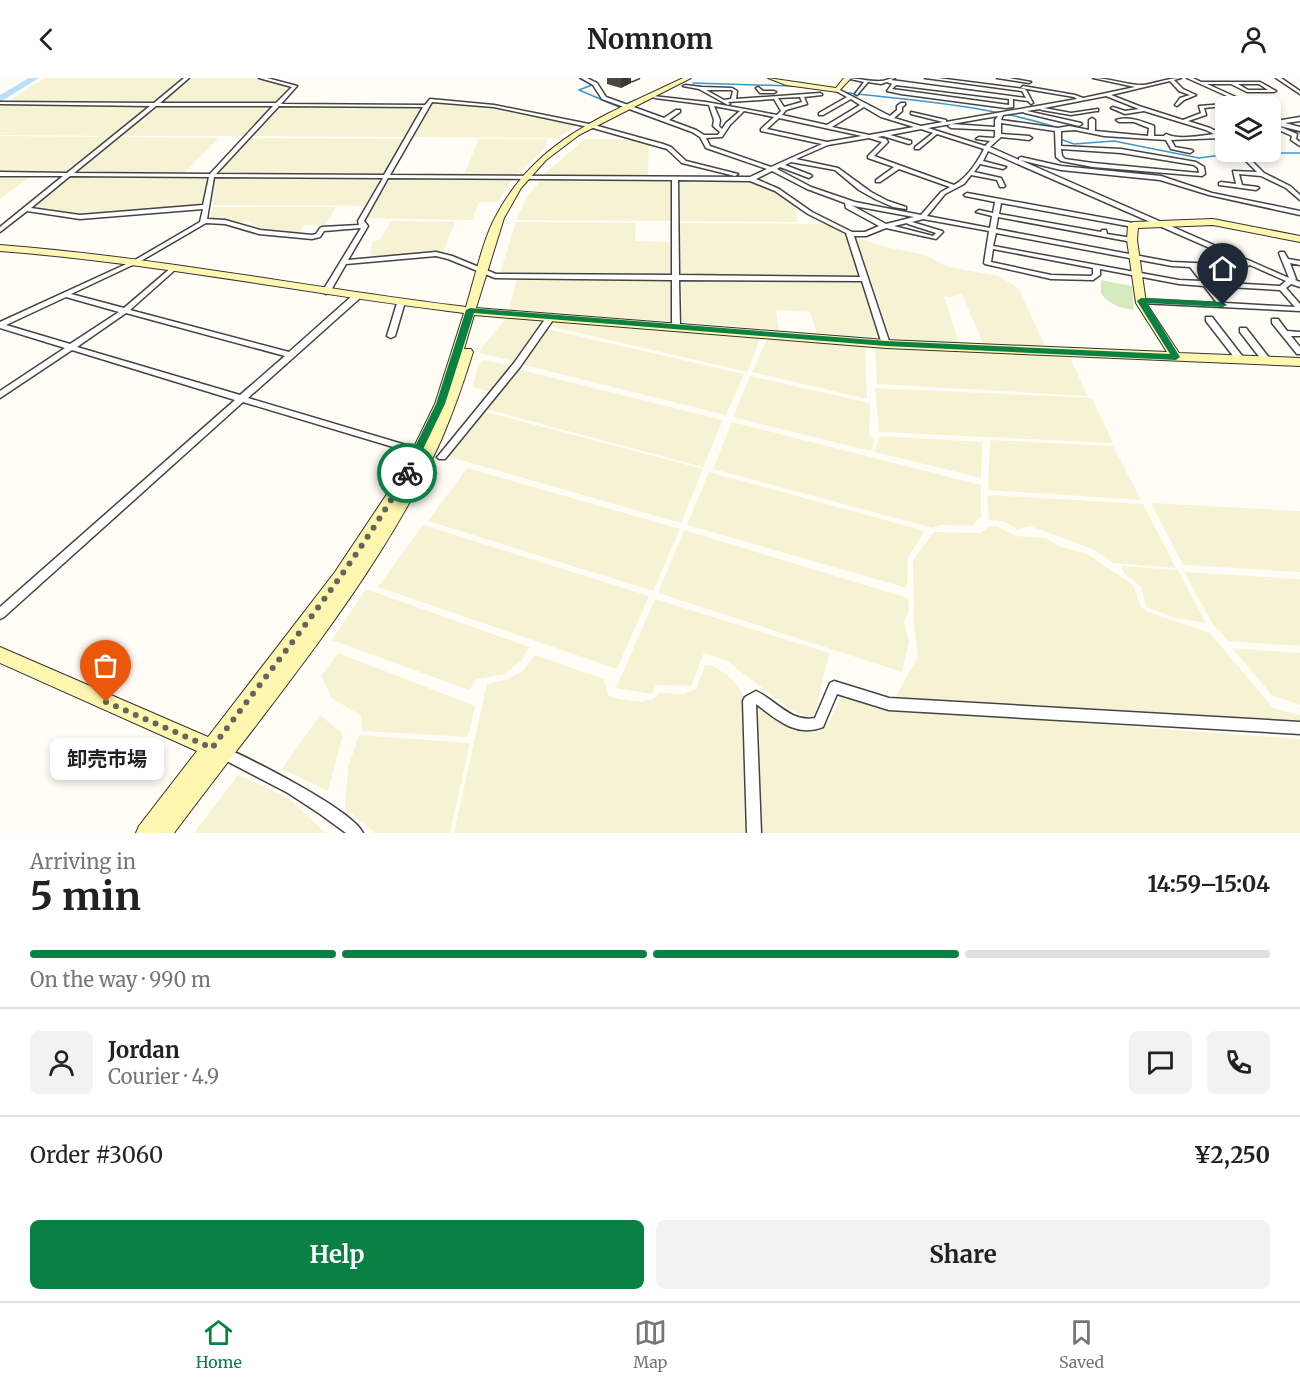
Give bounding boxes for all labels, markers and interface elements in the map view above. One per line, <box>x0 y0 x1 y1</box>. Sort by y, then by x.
text: Nomnom <box>587 22 713 56</box>
icon: back <box>30 23 63 56</box>
icon: person <box>1237 23 1270 56</box>
map controls <box>1215 96 1281 162</box>
button: layers <box>1215 96 1281 162</box>
pin <box>1197 243 1248 305</box>
icon: home <box>1206 252 1239 285</box>
courier <box>377 443 437 503</box>
icon: bike <box>391 457 424 490</box>
pin <box>80 640 131 702</box>
icon: bag <box>89 649 122 682</box>
callout: 卸売市場 <box>49 738 163 780</box>
text: 卸売市場 <box>67 746 147 771</box>
text: Arriving in <box>30 849 136 874</box>
text: 14:59–15:04 <box>1148 870 1270 898</box>
text: 5 min <box>30 872 141 921</box>
text: On the way · 990 m <box>30 967 211 992</box>
button: person <box>30 1031 93 1094</box>
button: chat <box>1129 1031 1192 1094</box>
button: phone <box>1207 1031 1270 1094</box>
text: Jordan <box>108 1036 180 1064</box>
text: Courier · 4.9 <box>108 1064 219 1089</box>
text: Order #3060 <box>30 1141 163 1169</box>
text: ¥2,250 <box>1194 1141 1270 1169</box>
button: Help <box>30 1220 644 1289</box>
button: Share <box>656 1220 1270 1289</box>
tab: Home <box>196 1316 242 1372</box>
tab: Map <box>633 1316 667 1372</box>
tab: Saved <box>1059 1316 1104 1372</box>

